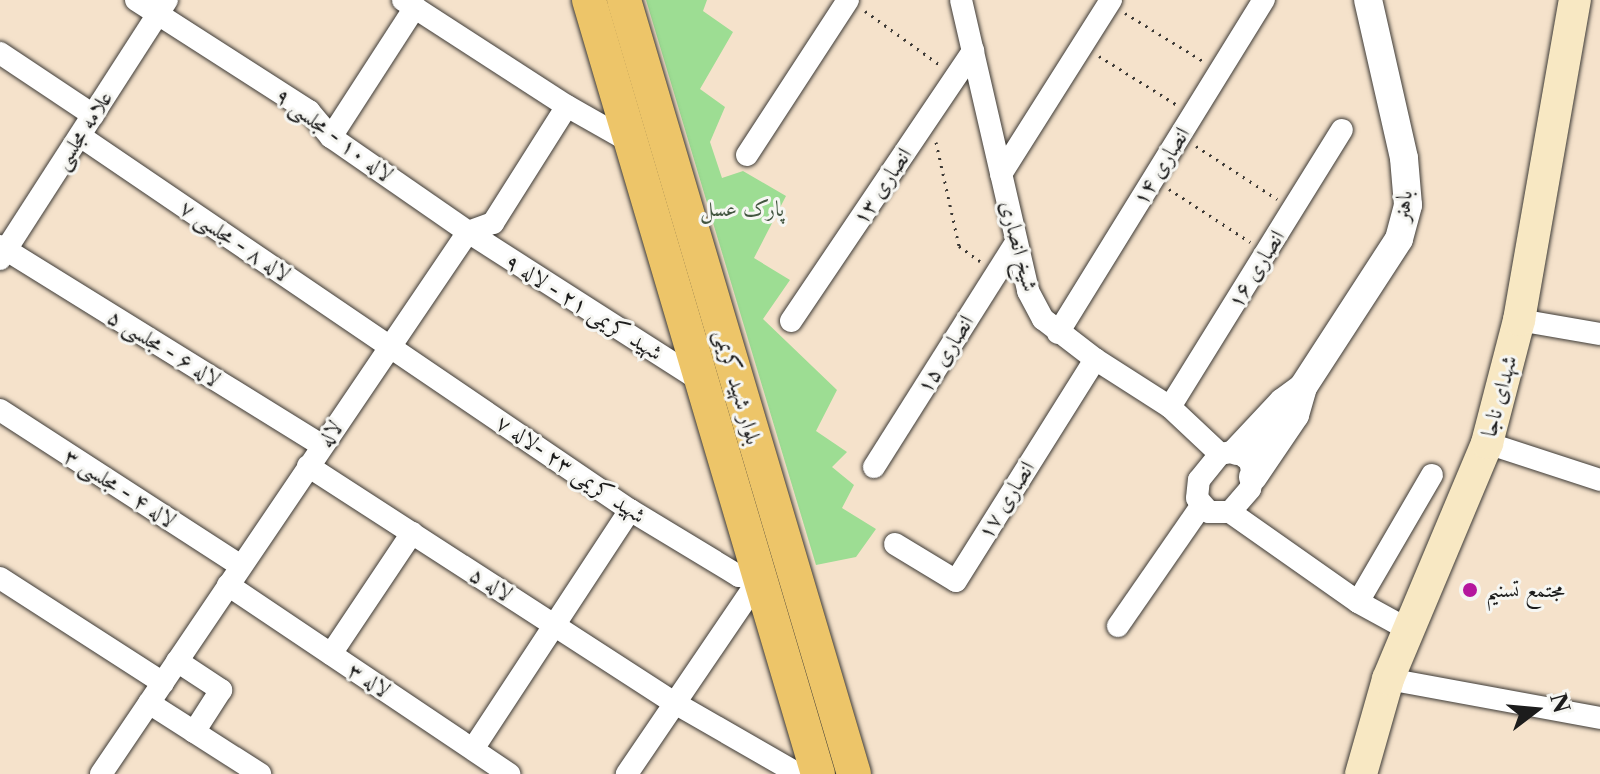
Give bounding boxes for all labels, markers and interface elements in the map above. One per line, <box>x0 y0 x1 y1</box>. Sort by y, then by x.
street label: لاله ۱۰ - مجلسی ۹ <box>270 82 398 188</box>
street label: علامه مجلسی <box>48 86 118 174</box>
street label: انصاری ۱۴ <box>1127 122 1195 210</box>
street label: انصاری ۱۳ <box>847 143 917 229</box>
street label: باهنر <box>1388 189 1418 223</box>
street label: لاله ۸ - مجلسی ۷ <box>175 194 295 288</box>
park label: پارک عسل <box>700 196 784 222</box>
street label: شیخ انصاری <box>994 198 1044 294</box>
street label: انصاری ۱۶ <box>1222 225 1290 313</box>
street label: شهید کریمی ۲۱ - لاله ۹ <box>501 248 667 366</box>
street label: لاله ۶ - مجلسی ۵ <box>103 303 225 393</box>
street label: انصاری ۱۵ <box>911 310 979 398</box>
street label: بلوار شهید کریمی <box>709 326 767 448</box>
street label: شهدای ناجا <box>1475 352 1523 440</box>
street label: شهید کریمی ۲۳ -لاله ۷ <box>491 409 651 529</box>
street label: لاله <box>312 416 348 452</box>
street label: لاله ۴ - مجلسی ۳ <box>59 442 181 534</box>
street label: انصاری ۱۷ <box>972 456 1040 544</box>
street label: لاله ۵ <box>465 561 517 607</box>
place label: مجتمع تسنیم <box>1486 577 1565 603</box>
marker: مجتمع تسنیم <box>1461 581 1479 599</box>
street label: لاله ۳ <box>343 657 395 703</box>
north arrow <box>1496 670 1576 750</box>
text: N <box>1544 690 1575 716</box>

